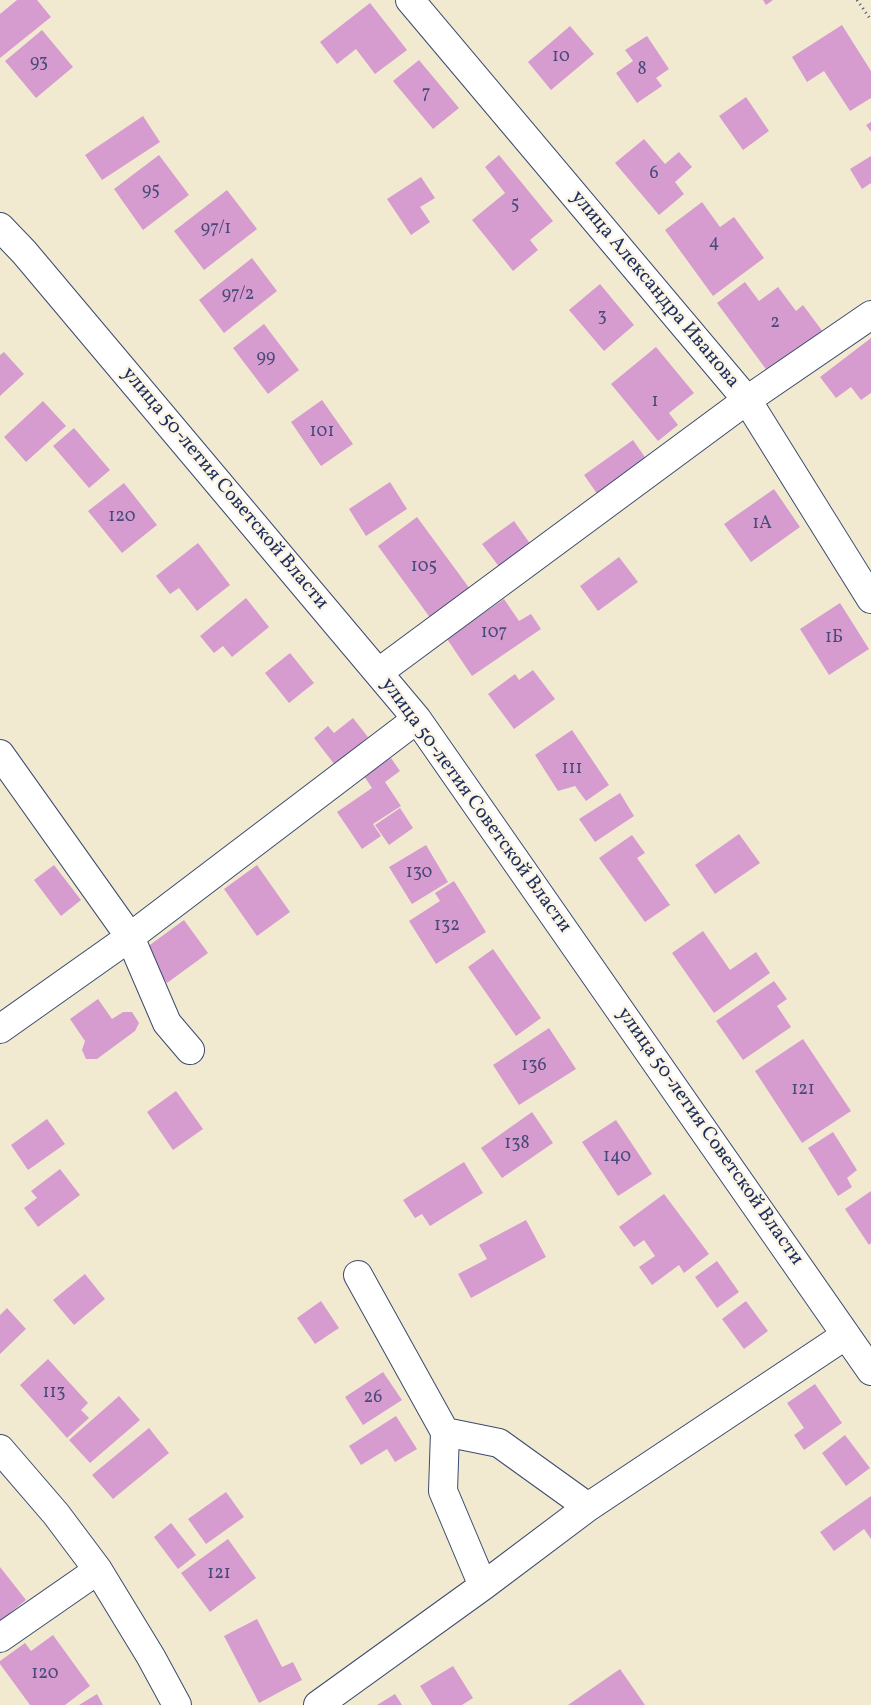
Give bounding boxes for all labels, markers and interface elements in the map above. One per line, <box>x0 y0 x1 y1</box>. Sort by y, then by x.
house number: 10 <box>552 47 570 69</box>
house number: 93 <box>30 53 48 75</box>
house number: 8 <box>637 60 647 82</box>
house number: 7 <box>422 84 430 106</box>
house number: 6 <box>649 164 659 186</box>
house number: 95 <box>142 181 160 203</box>
street label: улица Александра Иванова <box>564 186 744 394</box>
house number: 5 <box>511 195 519 217</box>
house number: 97/1 <box>201 219 231 241</box>
house number: 4 <box>709 233 719 255</box>
house number: 97/2 <box>222 285 254 307</box>
house number: 3 <box>597 307 607 329</box>
house number: 2 <box>770 313 780 335</box>
house number: 99 <box>257 348 275 370</box>
street label: улица 50-летия Советской Власти <box>115 363 333 615</box>
house number: 1 <box>652 392 658 414</box>
house number: 101 <box>310 422 334 444</box>
house number: 120 <box>108 507 136 529</box>
house number: 1А <box>752 514 772 536</box>
house number: 105 <box>411 557 437 579</box>
house number: 107 <box>481 623 507 645</box>
house number: 1Б <box>825 628 843 650</box>
street label: улица 50-летия Советской Власти <box>374 674 576 938</box>
house number: 111 <box>562 759 582 781</box>
house number: 130 <box>406 863 432 885</box>
house number: 132 <box>434 916 460 938</box>
street label: улица 50-летия Советской Власти <box>611 1003 807 1271</box>
house number: 136 <box>521 1056 547 1078</box>
house number: 121 <box>791 1080 815 1102</box>
house number: 138 <box>504 1134 530 1156</box>
house number: 140 <box>603 1147 631 1169</box>
house number: 113 <box>42 1383 66 1405</box>
house number: 26 <box>364 1388 382 1410</box>
house number: 121 <box>207 1564 231 1586</box>
house number: 120 <box>31 1664 59 1686</box>

